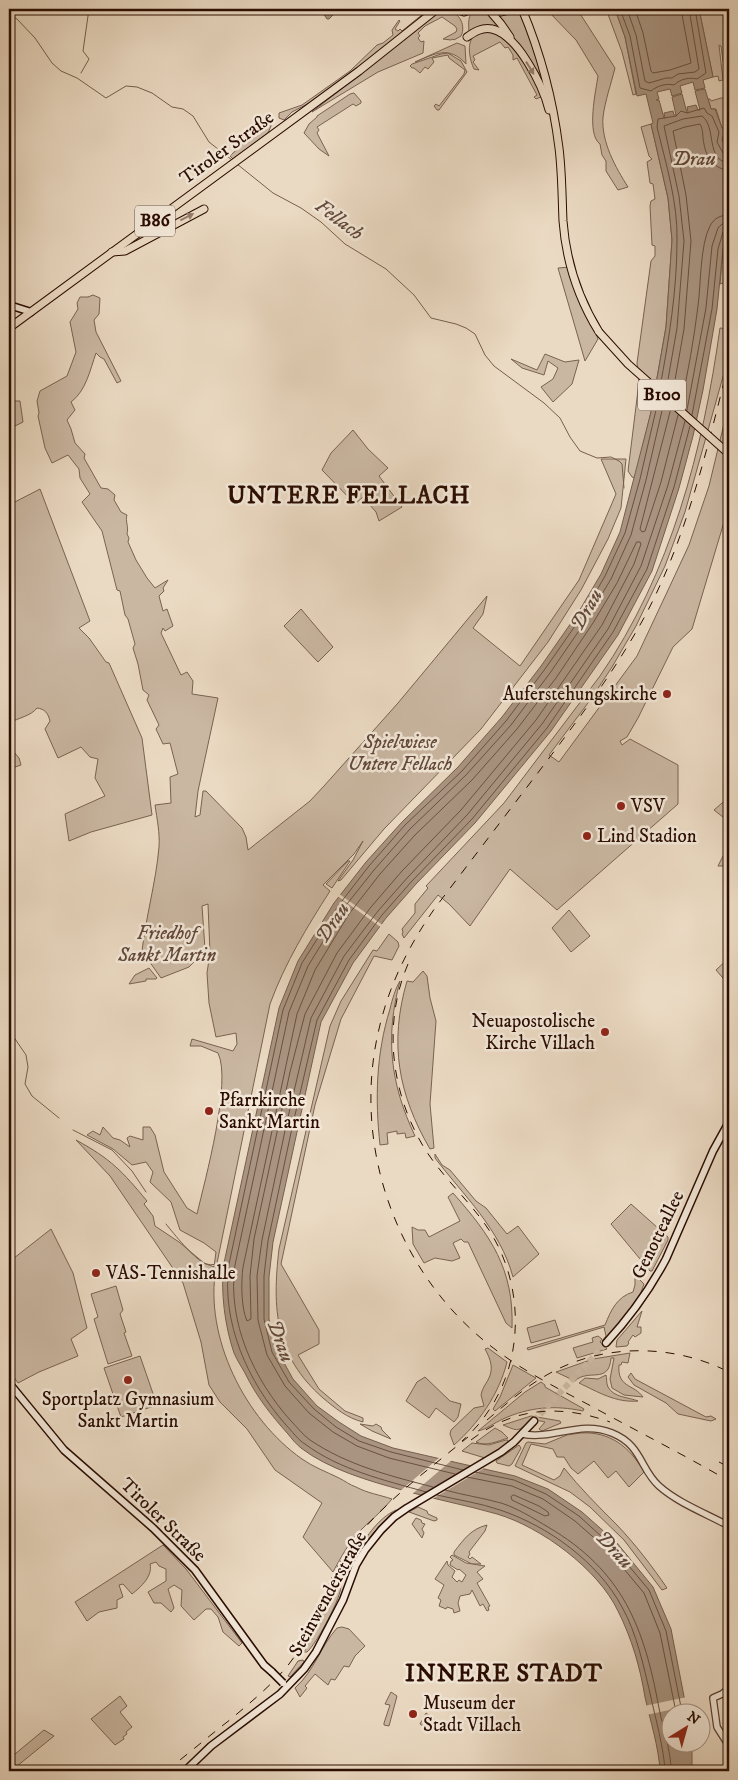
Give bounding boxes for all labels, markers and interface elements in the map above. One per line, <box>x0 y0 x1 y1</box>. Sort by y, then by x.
one-way arrow <box>526 62 535 75</box>
street label: Tiroler Straße <box>175 106 279 190</box>
water label: Drau <box>672 147 716 172</box>
water label: Fellach <box>310 194 368 246</box>
road number: B86 <box>135 206 175 237</box>
one-way arrow <box>180 213 194 221</box>
road number: B100 <box>638 380 686 410</box>
district label: UNTERE FELLACH <box>227 481 471 511</box>
water label: Drau <box>565 585 609 635</box>
place label: Auferstehungskirche <box>503 683 657 706</box>
marker: Auferstehungskirche <box>661 688 673 700</box>
park label: Spielwiese Untere Fellach <box>348 731 453 776</box>
place label: VSV <box>630 795 666 818</box>
marker: VSV <box>615 800 627 812</box>
place label: Lind Stadion <box>597 825 697 848</box>
marker: Lind Stadion <box>581 830 593 842</box>
water label: Drau <box>310 898 356 948</box>
park label: Friedhof Sankt Martin <box>117 922 216 967</box>
place label: Neuapostolische Kirche Villach <box>471 1010 595 1055</box>
marker: Neuapostolische Kirche Villach <box>599 1026 611 1038</box>
place label: Pfarrkirche Sankt Martin <box>219 1089 320 1134</box>
marker: Pfarrkirche Sankt Martin <box>203 1105 215 1117</box>
street label: Genotteallee <box>627 1187 689 1283</box>
place label: VAS-Tennishalle <box>105 1262 236 1285</box>
marker: VAS-Tennishalle <box>90 1267 102 1279</box>
water label: Drau <box>261 1316 299 1366</box>
marker: Sportplatz Gymnasium Sankt Martin <box>122 1374 134 1386</box>
place label: Sportplatz Gymnasium Sankt Martin <box>42 1388 214 1433</box>
street label: Tiroler Straße <box>115 1473 211 1567</box>
water label: Drau <box>590 1526 638 1574</box>
street label: Steinwenderstraße <box>284 1527 372 1661</box>
district label: INNERE STADT <box>405 1659 603 1689</box>
place label: Museum der Stadt Villach <box>423 1692 521 1737</box>
north arrow <box>660 1702 710 1752</box>
marker: Museum der Stadt Villach <box>407 1708 419 1720</box>
text: N <box>683 1708 704 1729</box>

